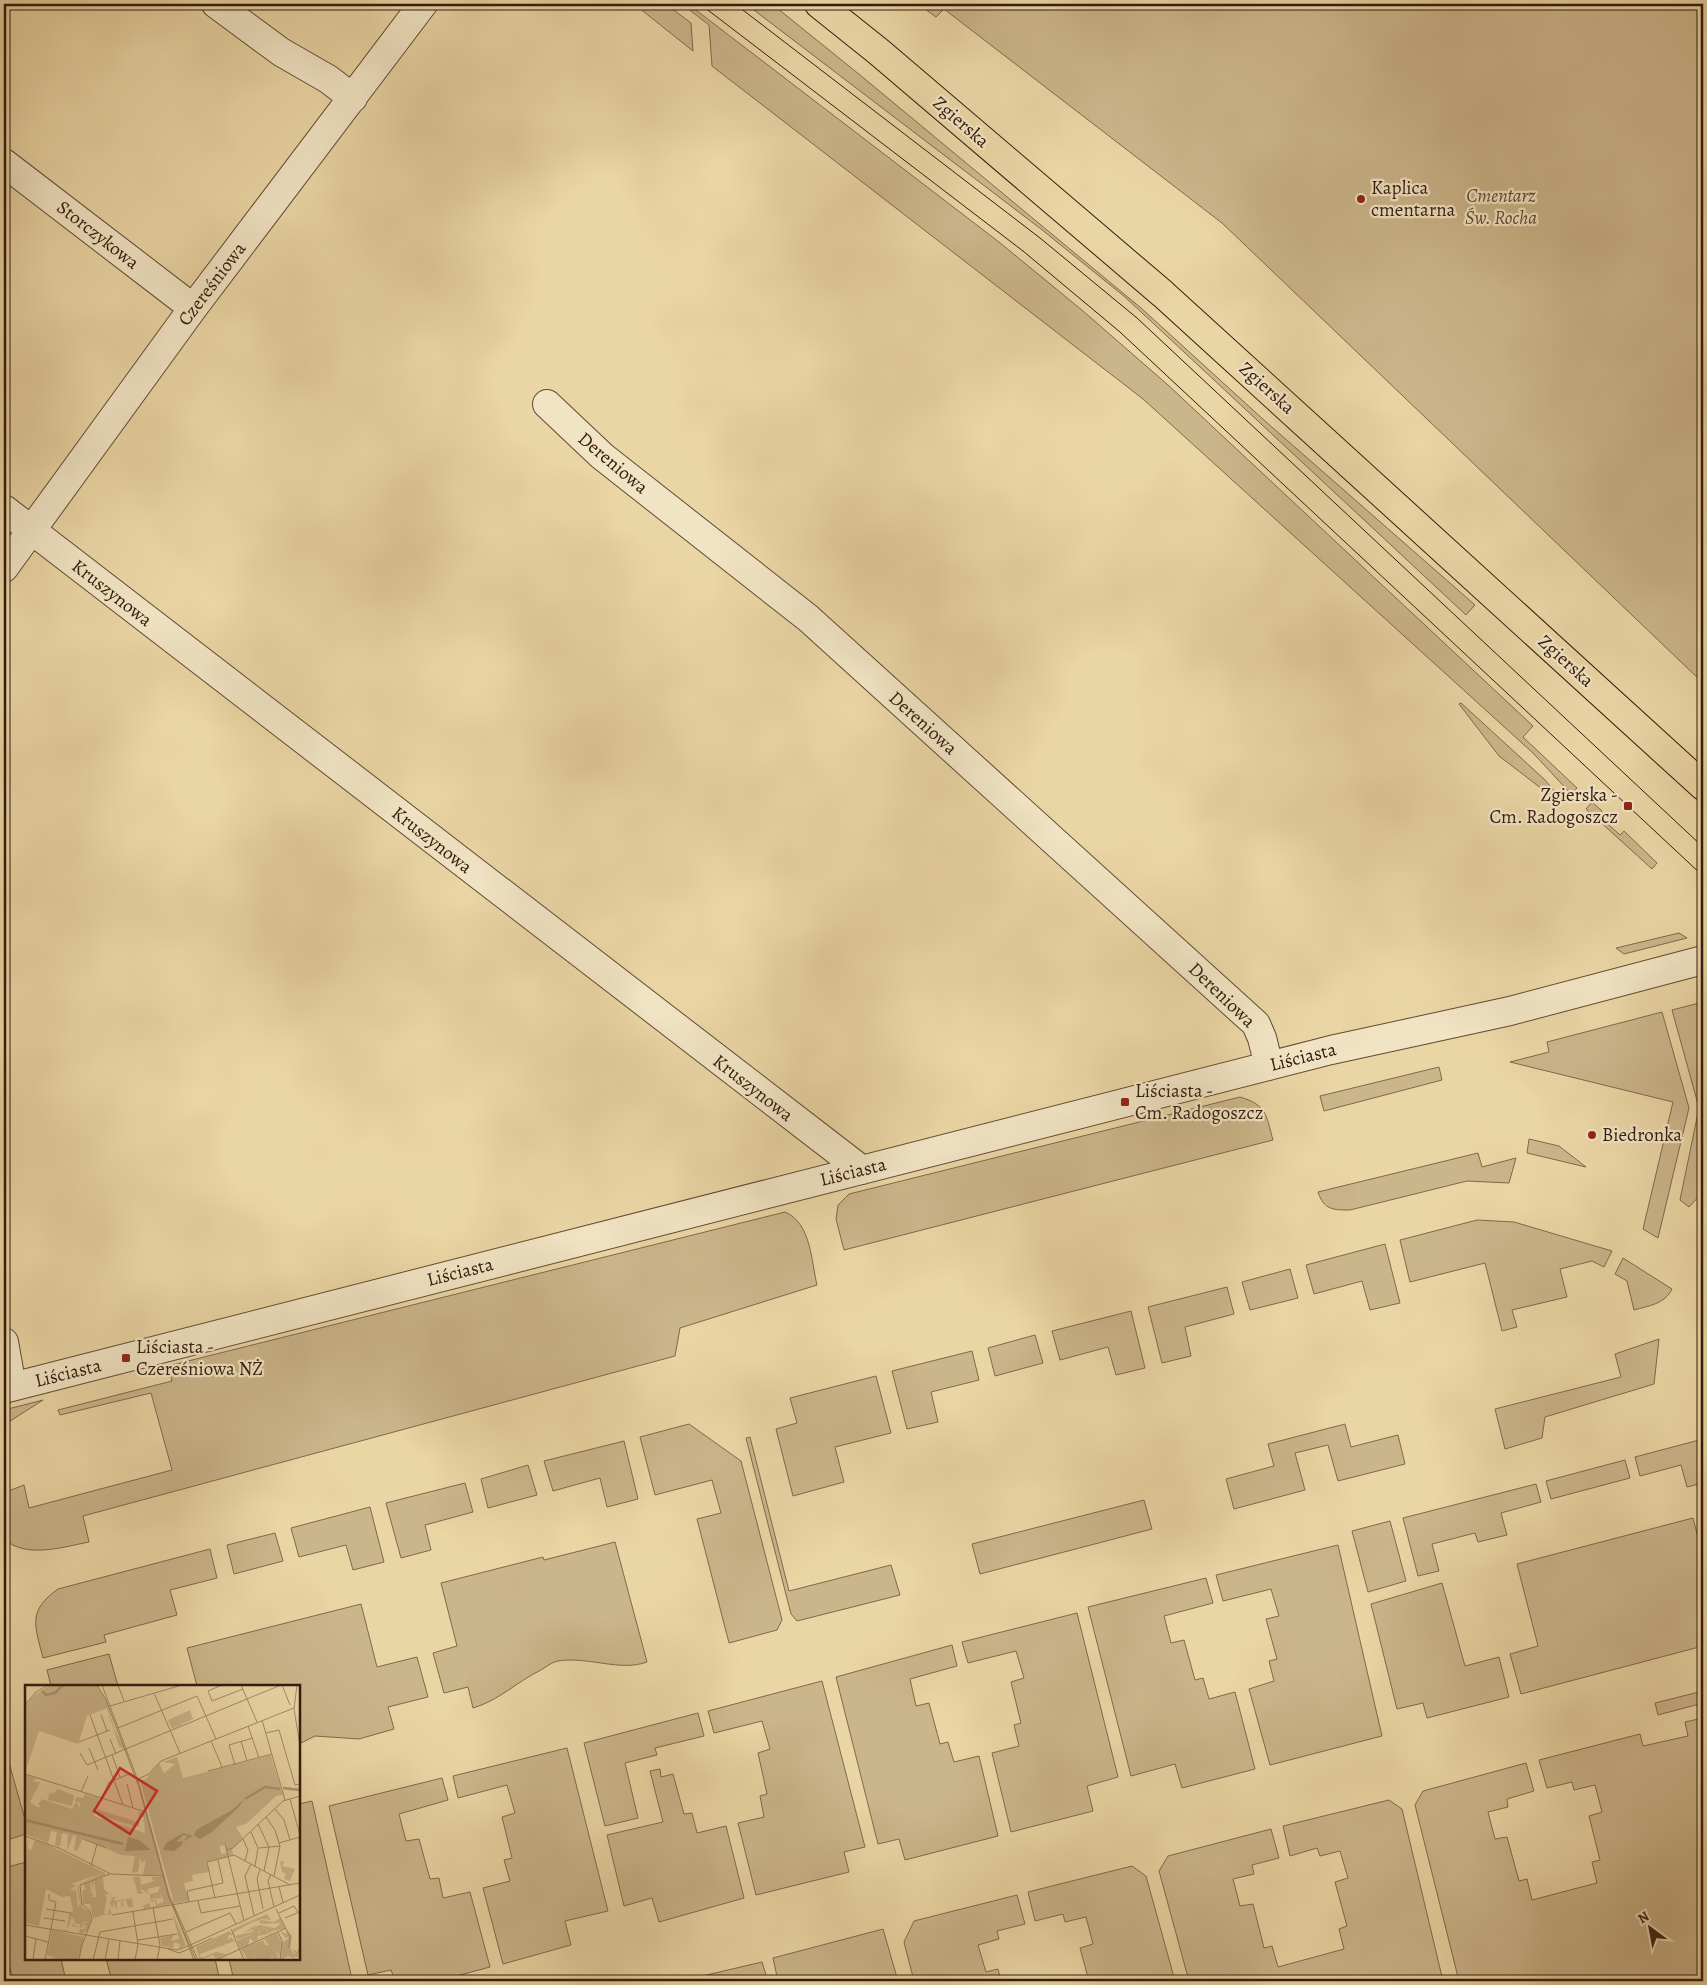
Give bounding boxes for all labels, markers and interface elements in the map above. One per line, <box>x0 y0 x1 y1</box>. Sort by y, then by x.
street label: Zgierska <box>927 90 995 154</box>
place label: Kaplica cmentarna <box>1371 175 1456 223</box>
park label: Cmentarz Św. Rocha <box>1465 183 1537 231</box>
marker: Kaplica cmentarna <box>1355 193 1367 205</box>
street label: Storczykowa <box>51 194 145 276</box>
street label: Czereśniowa <box>172 237 252 331</box>
street label: Zgierska <box>1233 356 1301 420</box>
street label: Dereniowa <box>572 426 654 500</box>
street label: Kruszynowa <box>66 553 158 633</box>
street label: Zgierska <box>1532 629 1600 693</box>
street label: Dereniowa <box>883 685 963 761</box>
place label: Zgierska - Cm. Radogoszcz <box>1490 782 1618 830</box>
street label: Kruszynowa <box>386 800 478 880</box>
marker: Zgierska - Cm. Radogoszcz <box>1622 800 1634 812</box>
street label: Dereniowa <box>1183 956 1261 1034</box>
street label: Liściasta <box>1267 1036 1339 1078</box>
street label: Kruszynowa <box>707 1048 799 1128</box>
place label: Liściasta - Cm. Radogoszcz <box>1135 1078 1263 1126</box>
marker: Liściasta - Cm. Radogoszcz <box>1119 1096 1131 1108</box>
place label: Biedronka <box>1602 1122 1682 1148</box>
marker: Biedronka <box>1586 1129 1598 1141</box>
street label: Liściasta <box>817 1151 889 1193</box>
street label: Liściasta <box>424 1251 496 1293</box>
place label: Liściasta - Czereśniowa NŻ <box>136 1334 263 1382</box>
street label: Liściasta <box>32 1352 104 1394</box>
marker: Liściasta - Czereśniowa NŻ <box>120 1352 132 1364</box>
inset map <box>25 1685 300 1960</box>
north arrow <box>1624 1902 1674 1952</box>
text: N <box>1634 1907 1653 1928</box>

